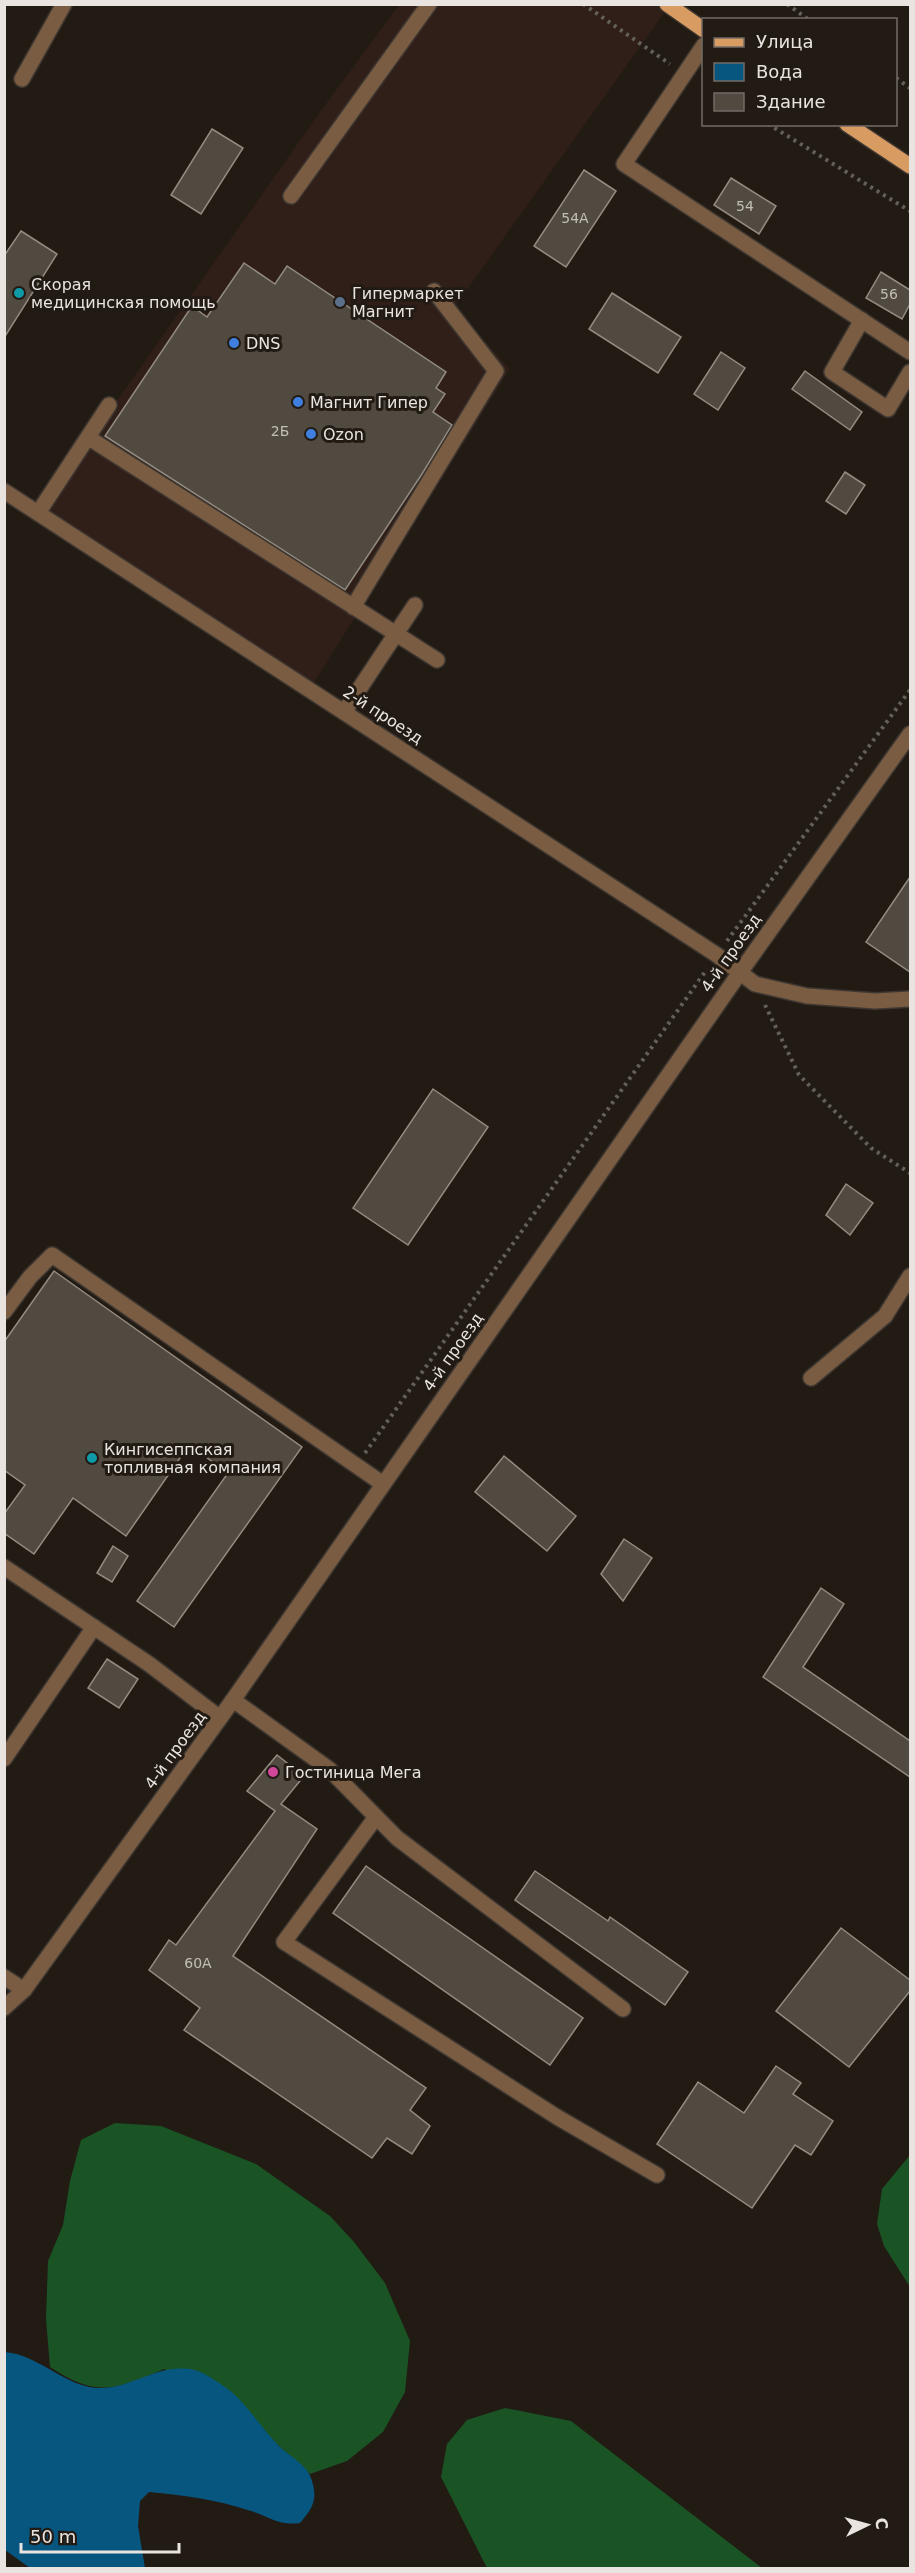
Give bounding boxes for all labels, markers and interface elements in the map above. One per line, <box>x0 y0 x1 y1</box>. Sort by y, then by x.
legend <box>702 18 897 126</box>
text: Улица <box>756 31 813 52</box>
text: Вода <box>756 61 803 82</box>
text: Здание <box>756 91 826 112</box>
house number: 54 <box>736 198 754 214</box>
house number: 54А <box>561 210 589 226</box>
place label: Скорая медицинская помощь <box>31 275 216 312</box>
place label: Гипермаркет Магнит <box>352 284 463 321</box>
marker: Скорая медицинская помощь <box>12 286 26 300</box>
house number: 56 <box>880 286 898 302</box>
marker: Гипермаркет Магнит <box>333 295 347 309</box>
place label: DNS <box>246 334 280 353</box>
marker: DNS <box>227 336 241 350</box>
place label: Магнит Гипер <box>310 393 428 412</box>
marker: Магнит Гипер <box>291 395 305 409</box>
house number: 2Б <box>271 423 289 439</box>
place label: Ozon <box>323 425 364 444</box>
marker: Ozon <box>304 427 318 441</box>
street label: 2-й проезд <box>340 682 426 748</box>
street label: 4-й проезд <box>697 910 765 996</box>
street label: 4-й проезд <box>419 1309 487 1395</box>
place label: Кингисеппская топливная компания <box>104 1440 281 1477</box>
marker: Кингисеппская топливная компания <box>85 1451 99 1465</box>
street label: 4-й проезд <box>140 1707 210 1793</box>
place label: Гостиница Мега <box>285 1763 422 1782</box>
marker: Гостиница Мега <box>266 1765 280 1779</box>
house number: 60А <box>184 1955 212 1971</box>
north arrow <box>837 2495 897 2555</box>
scale bar <box>21 2516 178 2554</box>
text: С <box>871 2517 891 2530</box>
text: 50 m <box>30 2526 76 2547</box>

